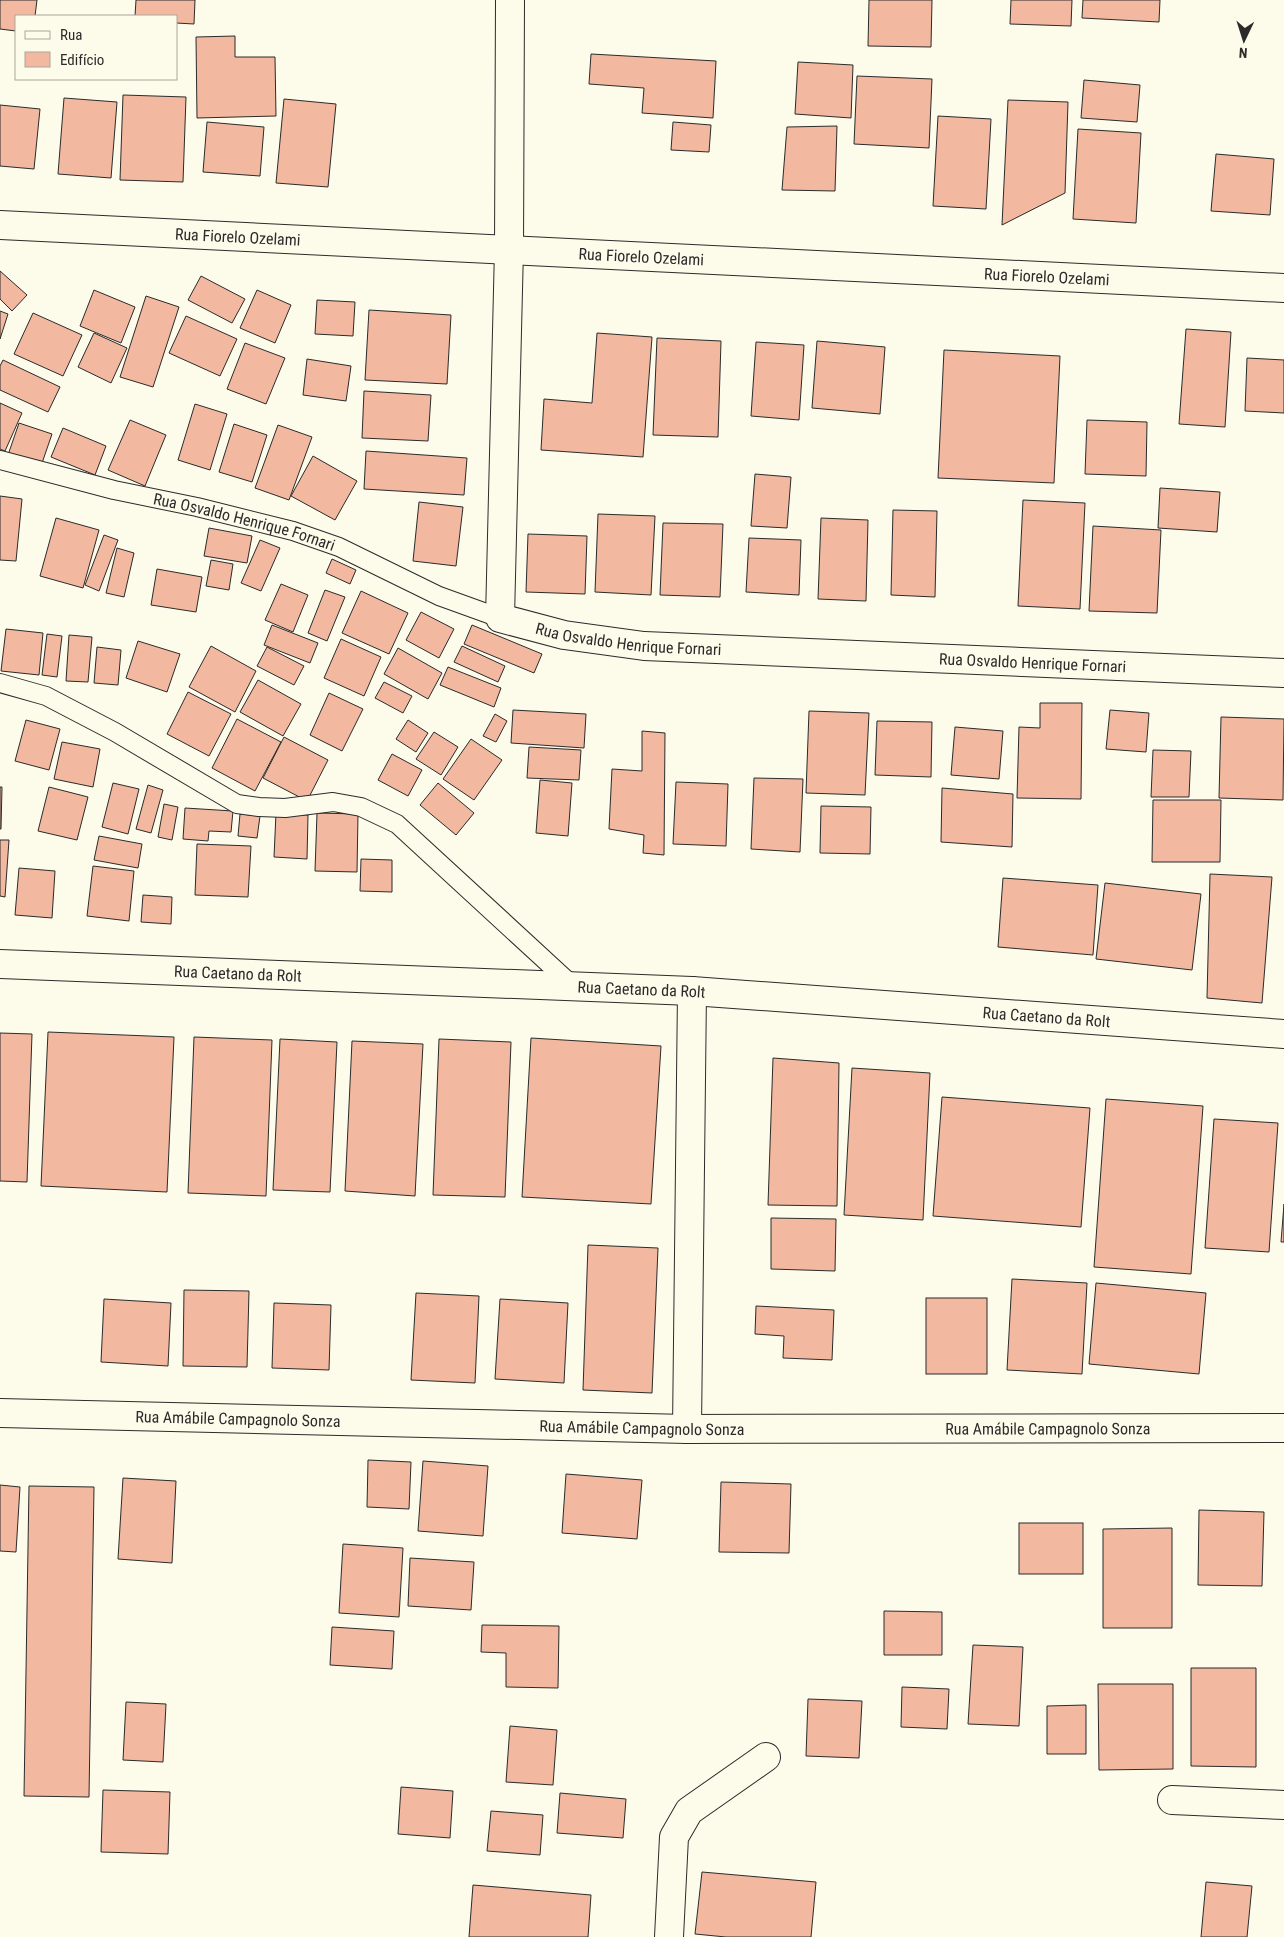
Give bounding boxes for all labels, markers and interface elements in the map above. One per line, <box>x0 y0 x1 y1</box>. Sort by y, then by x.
legend <box>15 15 178 80</box>
north arrow <box>1219 15 1269 65</box>
text: Rua <box>60 26 82 44</box>
text: N <box>1238 45 1248 61</box>
text: Edifício <box>60 51 104 69</box>
street label: Rua Fiorelo Ozelami <box>174 224 301 249</box>
street label: Rua Fiorelo Ozelami <box>578 244 704 269</box>
street label: Rua Fiorelo Ozelami <box>984 264 1110 289</box>
street label: Rua Osvaldo Henrique Fornari <box>152 489 338 554</box>
street label: Rua Osvaldo Henrique Fornari <box>534 618 722 659</box>
street label: Rua Osvaldo Henrique Fornari <box>939 649 1127 676</box>
street label: Rua Caetano da Rolt <box>174 961 302 985</box>
street label: Rua Caetano da Rolt <box>577 977 706 1001</box>
street label: Rua Caetano da Rolt <box>982 1003 1111 1031</box>
street label: Rua Amábile Campagnolo Sonza <box>135 1407 341 1430</box>
street label: Rua Amábile Campagnolo Sonza <box>539 1416 744 1439</box>
street label: Rua Amábile Campagnolo Sonza <box>945 1419 1150 1438</box>

